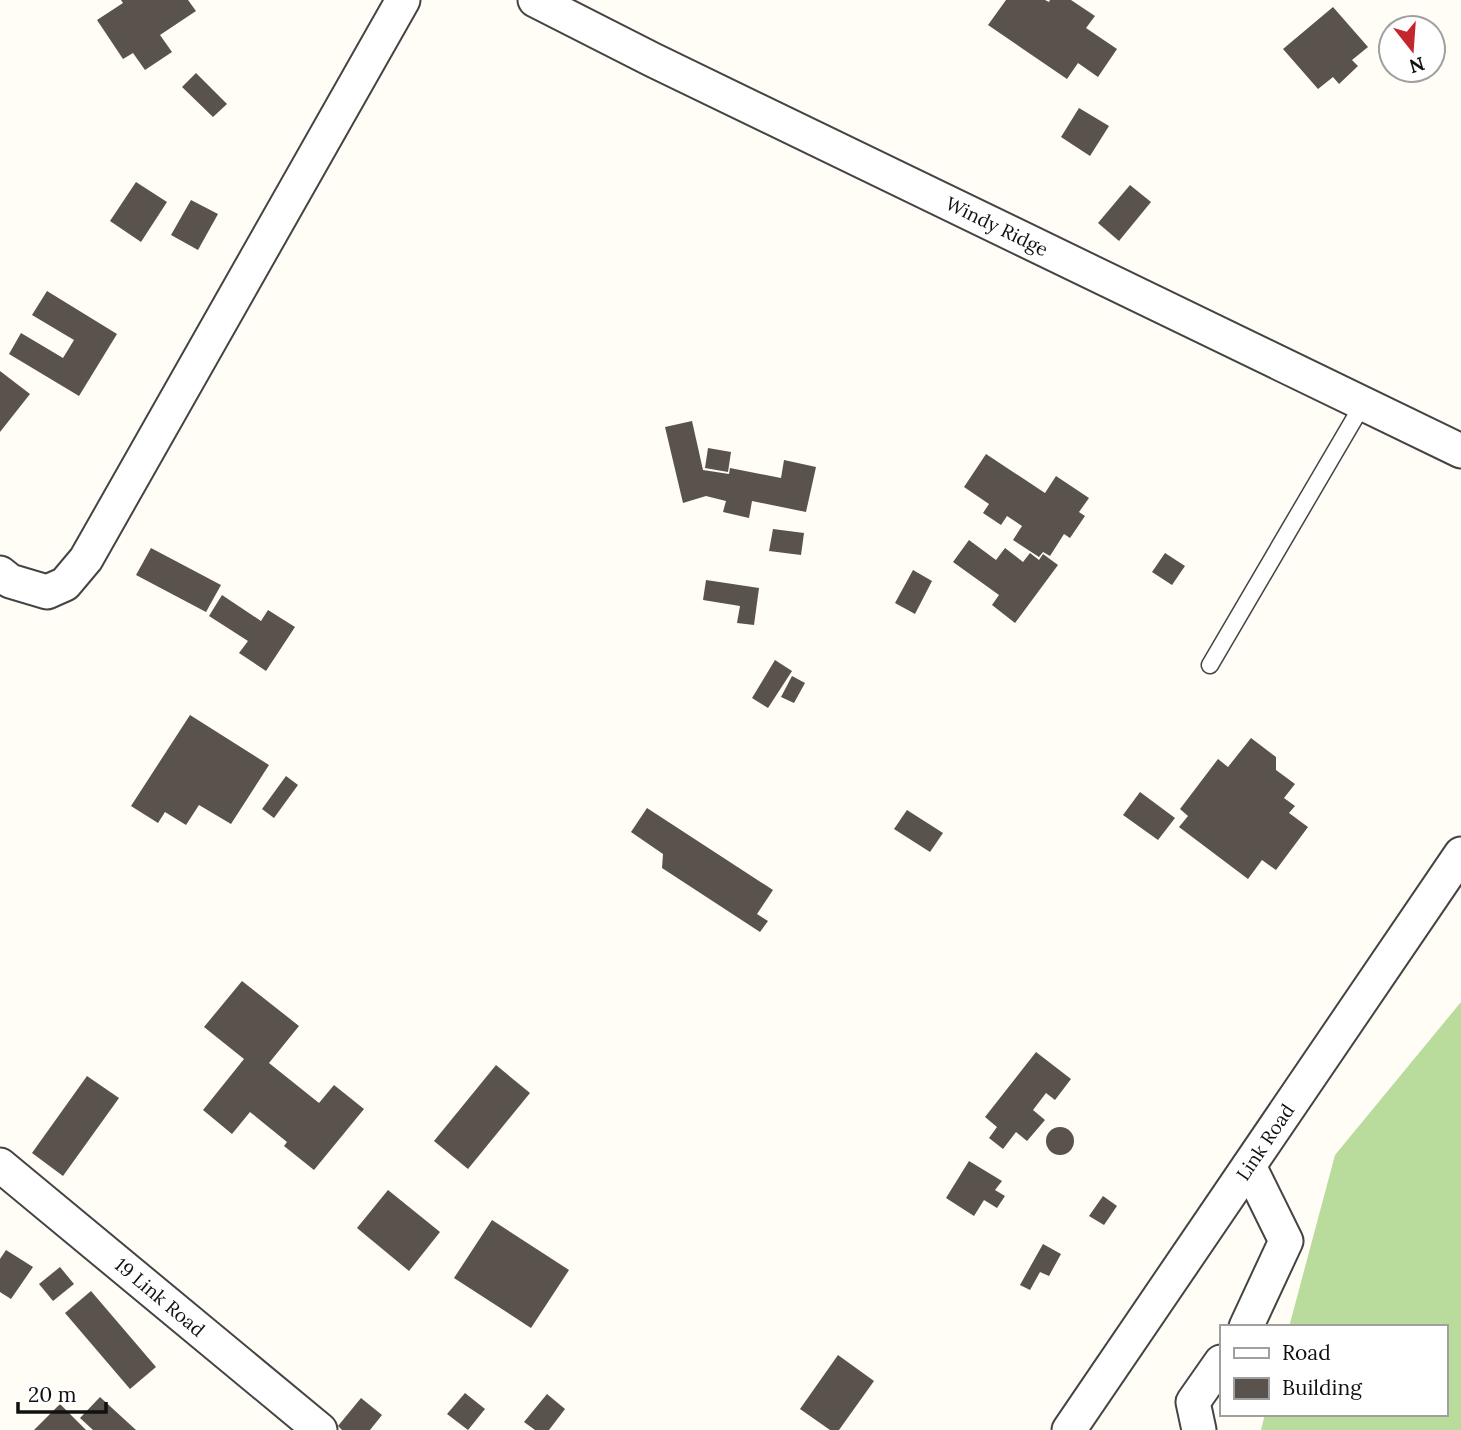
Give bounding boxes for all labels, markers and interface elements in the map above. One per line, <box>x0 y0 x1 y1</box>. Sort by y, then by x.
north arrow <box>1377 14 1447 84</box>
text: N <box>1406 52 1428 79</box>
street label: Windy Ridge <box>942 191 1052 261</box>
street label: Link Road <box>1231 1099 1299 1185</box>
street label: 19 Link Road <box>110 1252 210 1342</box>
legend <box>1220 1325 1447 1416</box>
text: Road <box>1282 1339 1331 1366</box>
scale bar <box>18 1370 105 1414</box>
text: Building <box>1282 1374 1362 1401</box>
text: 20 m <box>28 1381 77 1408</box>

